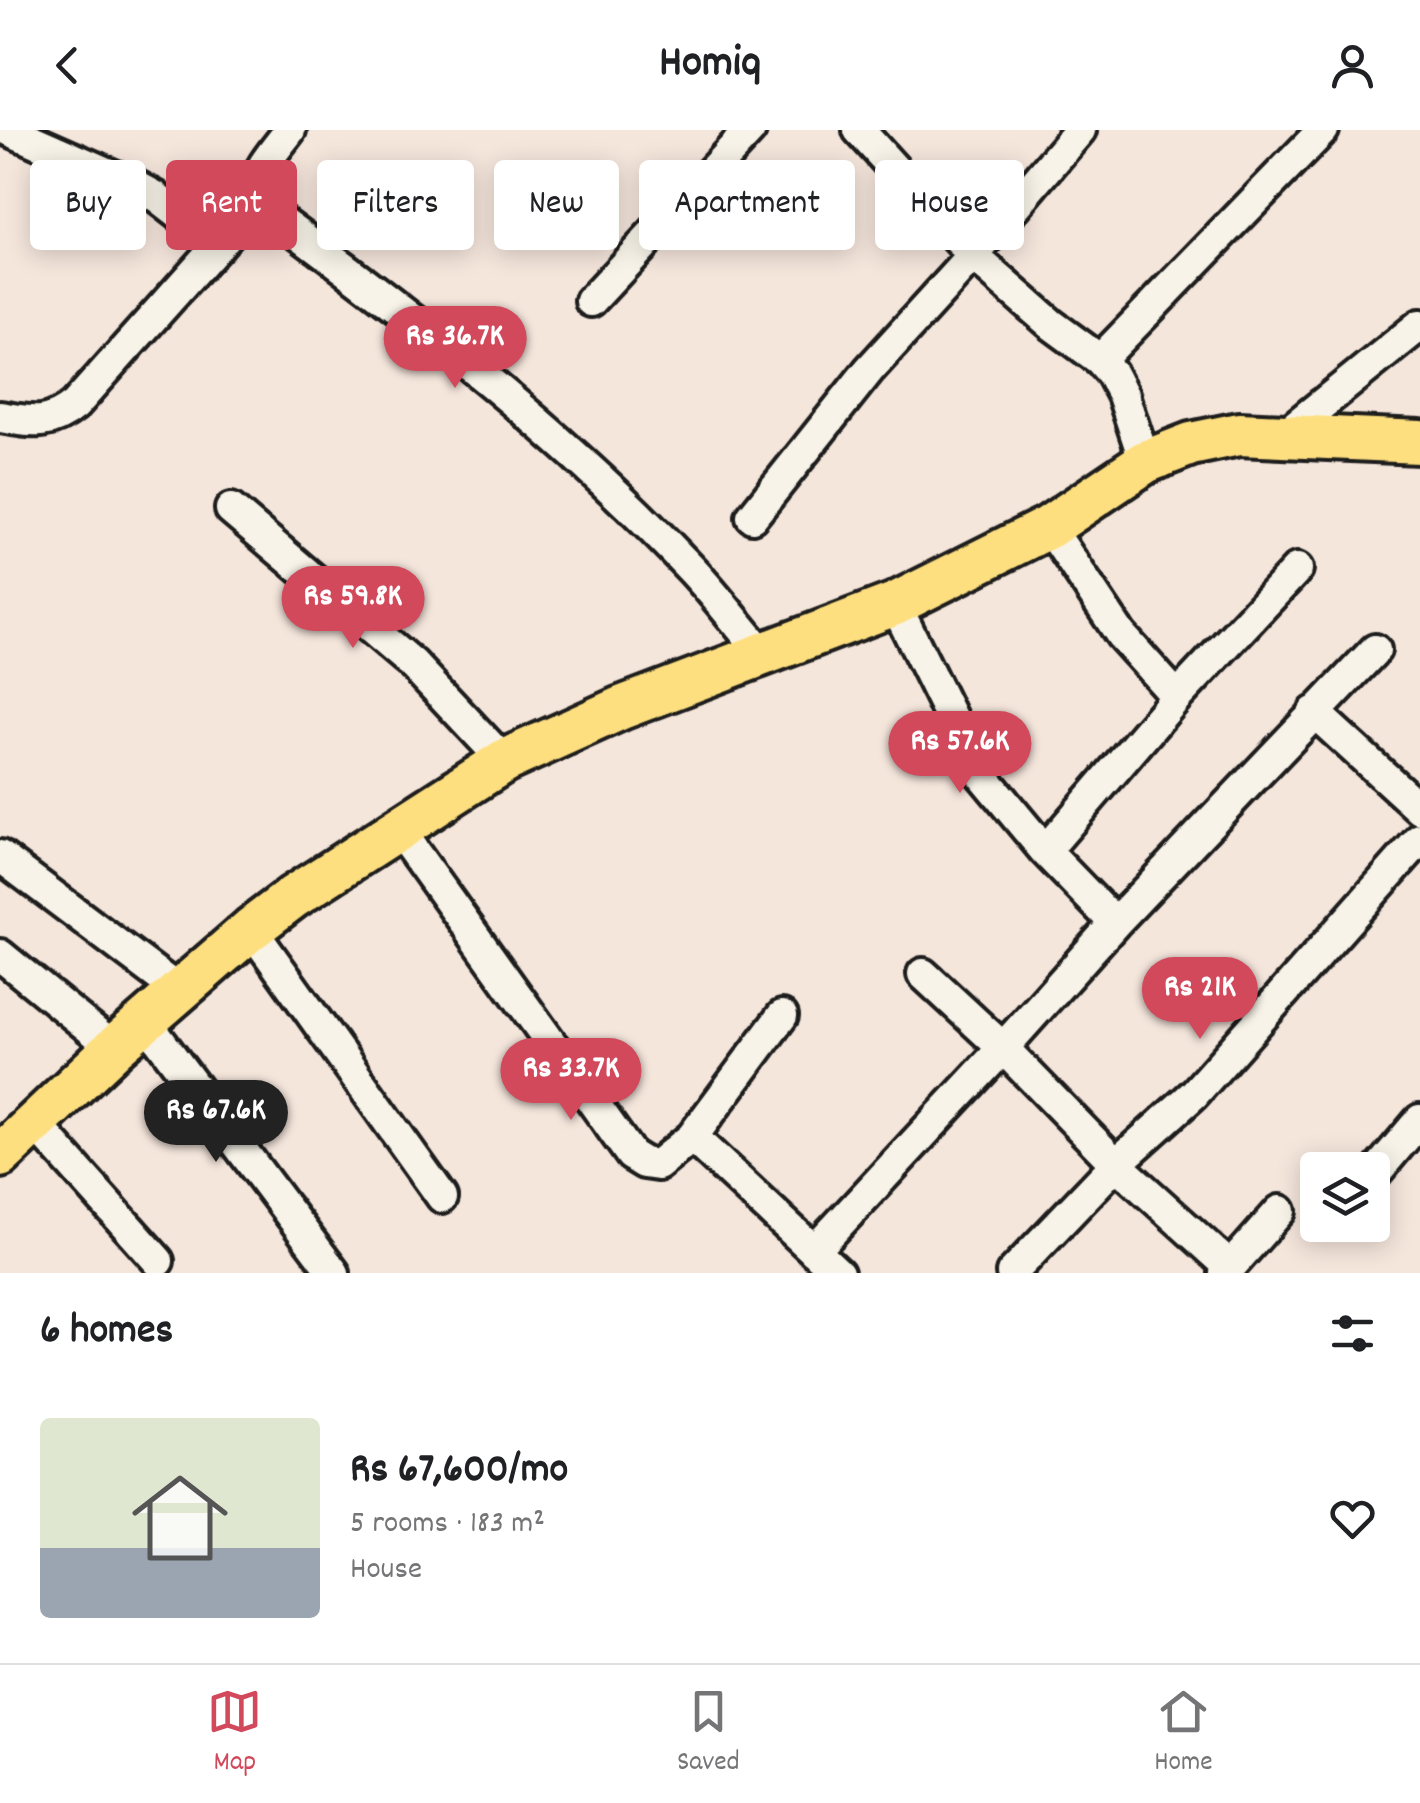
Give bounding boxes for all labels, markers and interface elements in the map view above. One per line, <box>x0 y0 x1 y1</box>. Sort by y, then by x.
text: Homiq <box>659 33 761 97</box>
icon: back <box>40 38 95 93</box>
icon: person <box>1325 38 1380 93</box>
chip: Buy <box>30 160 146 250</box>
chip: Rent <box>166 160 297 250</box>
chip: Filters <box>317 160 474 250</box>
chip: New <box>494 160 619 250</box>
chip: Apartment <box>639 160 855 250</box>
chip: House <box>875 160 1024 250</box>
pin: Rs 36.7K <box>352 306 558 391</box>
text: Rs 36.7K <box>406 315 504 361</box>
pin: Rs 59.8K <box>250 566 456 651</box>
text: Rs 59.8K <box>304 575 402 621</box>
pin: Rs 57.6K <box>857 711 1063 796</box>
text: Rs 57.6K <box>910 720 1010 766</box>
pin: Rs 21K <box>1119 957 1281 1042</box>
text: Rs 21K <box>1164 966 1236 1012</box>
pin: Rs 33.7K <box>468 1038 674 1123</box>
text: Rs 33.7K <box>522 1047 620 1093</box>
pin: Rs 67.6K <box>113 1080 319 1165</box>
text: Rs 67.6K <box>166 1089 266 1135</box>
map controls <box>1300 1152 1390 1242</box>
button: layers <box>1300 1152 1390 1242</box>
text: 6 homes <box>40 1303 173 1363</box>
icon: filters <box>1325 1306 1380 1361</box>
text: Rs 67,600/mo <box>350 1442 568 1502</box>
icon: home <box>120 1458 240 1578</box>
icon: heart <box>1325 1491 1380 1546</box>
text: 5 rooms · 183 m² <box>350 1502 545 1548</box>
text: House <box>350 1548 422 1594</box>
tab: Map <box>207 1684 262 1784</box>
tab: Saved <box>677 1684 740 1784</box>
tab: Home <box>1154 1684 1213 1784</box>

